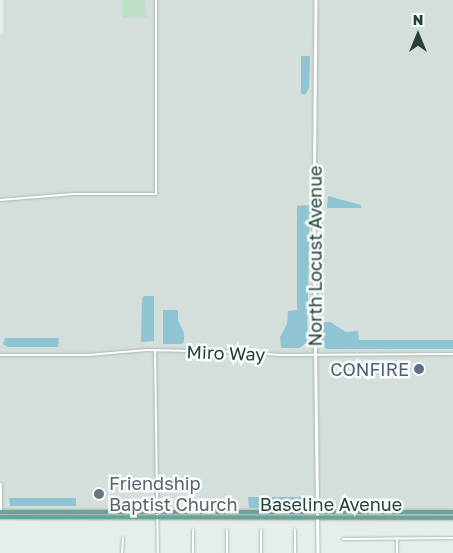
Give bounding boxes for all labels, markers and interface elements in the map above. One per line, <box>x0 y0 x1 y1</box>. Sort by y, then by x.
north arrow <box>393 10 443 60</box>
text: N <box>413 11 423 28</box>
street label: North Locust Avenue <box>304 166 326 346</box>
street label: Miro Way <box>186 341 266 365</box>
place label: CONFIRE <box>330 358 409 380</box>
marker: CONFIRE <box>413 363 425 375</box>
place label: Friendship Baptist Church <box>109 473 237 516</box>
marker: Friendship Baptist Church <box>93 488 105 500</box>
street label: Baseline Avenue <box>260 493 402 515</box>

